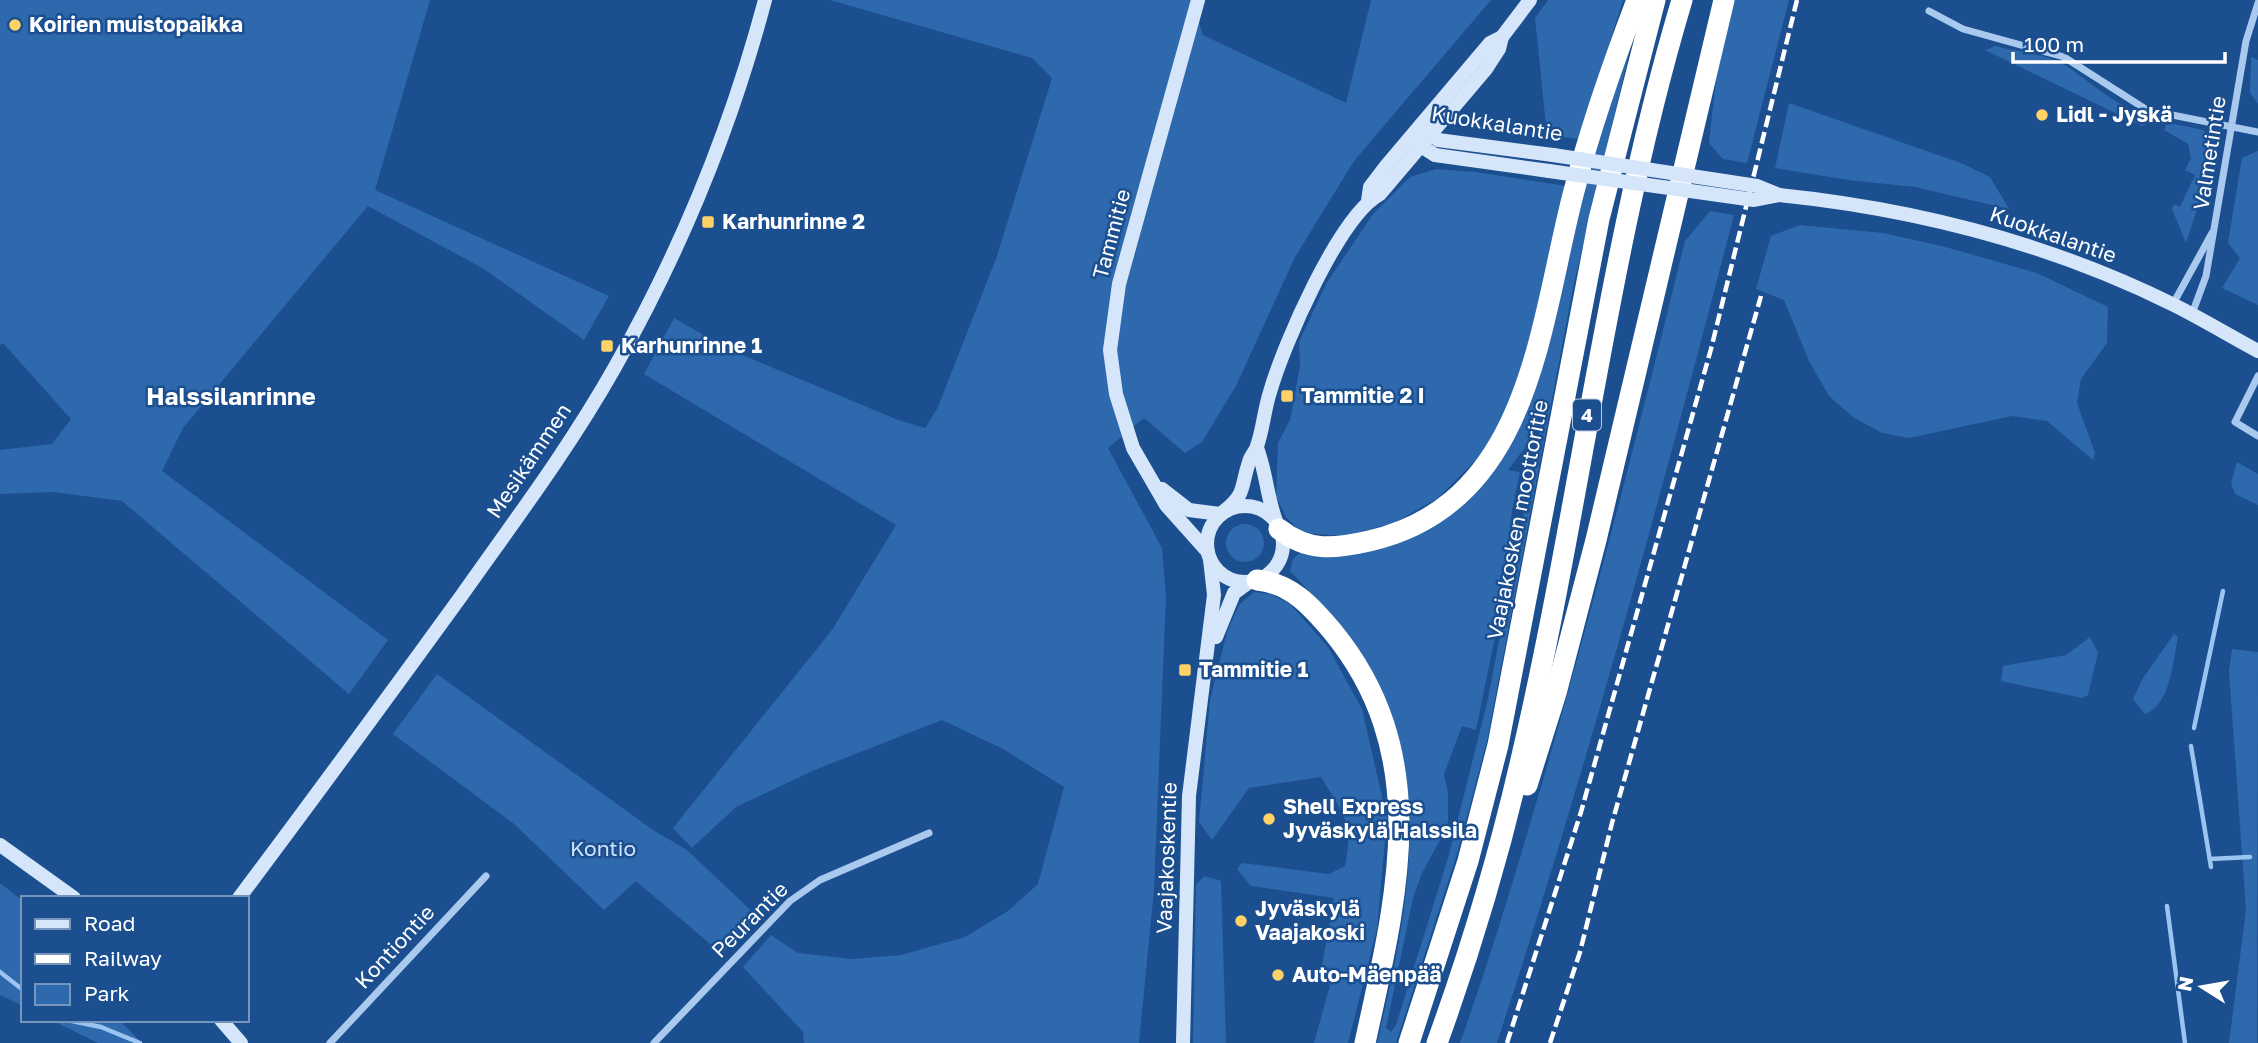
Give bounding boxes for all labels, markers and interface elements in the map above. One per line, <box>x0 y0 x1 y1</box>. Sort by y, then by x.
place label: Koirien muistopaikka <box>29 11 243 37</box>
marker: Koirien muistopaikka <box>7 17 23 33</box>
scale bar <box>2013 21 2225 65</box>
text: 100 m <box>2024 31 2084 57</box>
street label: Valmetintie <box>2187 94 2231 212</box>
street label: Kuokkalantie <box>1430 100 1565 146</box>
place label: Lidl - Jyskä <box>2056 101 2172 127</box>
marker: Lidl - Jyskä <box>2034 107 2050 123</box>
street label: Tammitie <box>1087 186 1135 282</box>
street label: Kuokkalantie <box>1987 200 2120 268</box>
place label: Karhunrinne 2 <box>722 208 865 234</box>
marker: Karhunrinne 2 <box>700 214 716 230</box>
place label: Karhunrinne 1 <box>621 332 762 358</box>
marker: Karhunrinne 1 <box>599 338 615 354</box>
district label: Halssilanrinne <box>146 381 316 410</box>
place label: Tammitie 2 I <box>1301 382 1425 408</box>
marker: Tammitie 2 I <box>1279 388 1295 404</box>
street label: Mesikämmen <box>480 398 576 523</box>
street label: Vaajakosken moottoritie <box>1481 398 1553 642</box>
road number: 4 <box>1573 400 1601 430</box>
place label: Tammitie 1 <box>1199 656 1308 682</box>
marker: Tammitie 1 <box>1177 662 1193 678</box>
street label: Vaajakoskentie <box>1150 782 1182 934</box>
place label: Shell Express Jyväskylä Halssila <box>1283 793 1477 843</box>
marker: Shell Express Jyväskylä Halssila <box>1261 811 1277 827</box>
park label: Kontio <box>570 835 636 861</box>
street label: Peurantie <box>706 876 793 963</box>
place label: Jyväskylä Vaajakoski <box>1255 895 1365 945</box>
legend <box>21 896 248 1022</box>
street label: Kontiontie <box>349 899 440 994</box>
text: Road <box>84 910 135 936</box>
marker: Jyväskylä Vaajakoski <box>1233 913 1249 929</box>
text: Railway <box>84 945 162 971</box>
north arrow <box>2167 952 2237 1022</box>
place label: Auto-Mäenpää <box>1292 961 1441 987</box>
marker: Auto-Mäenpää <box>1270 967 1286 983</box>
text: N <box>2172 974 2197 993</box>
text: Park <box>84 980 130 1006</box>

